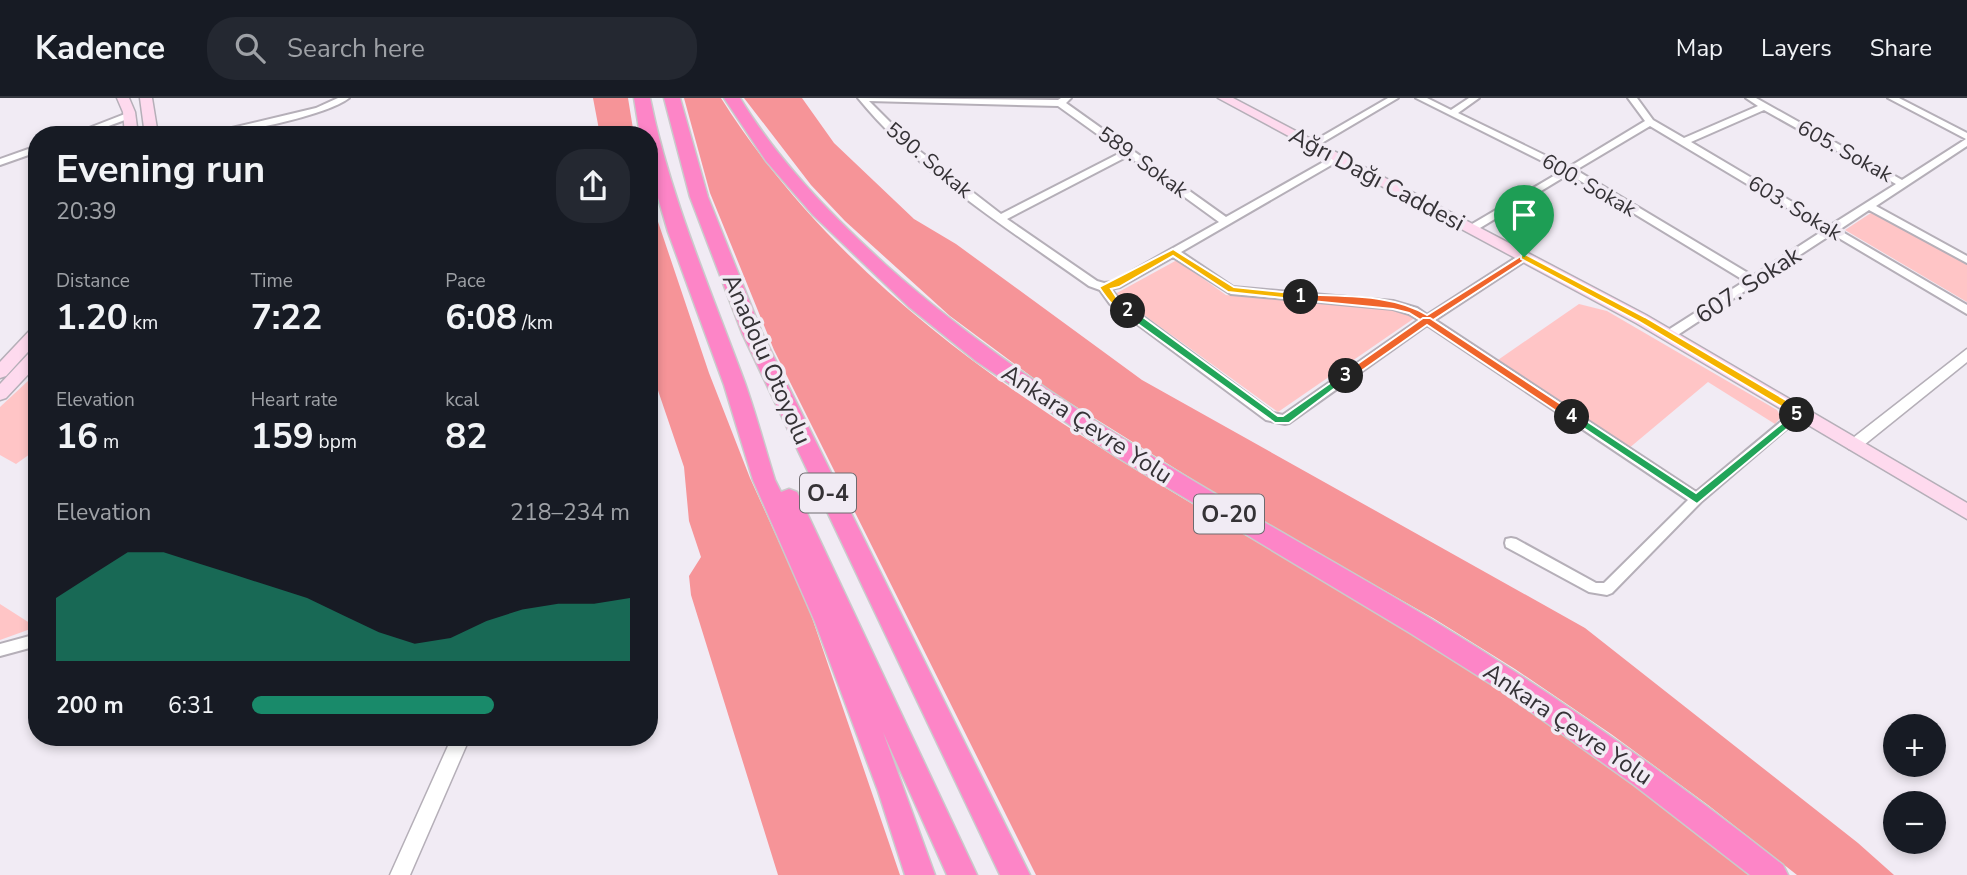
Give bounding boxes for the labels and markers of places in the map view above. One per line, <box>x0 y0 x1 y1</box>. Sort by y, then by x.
pin <box>1494 185 1554 257</box>
pin: 1 <box>1284 280 1318 314</box>
pin: 2 <box>1110 294 1146 328</box>
pin: 3 <box>1328 358 1364 394</box>
pin: 5 <box>1780 398 1814 432</box>
pin: 4 <box>1554 400 1590 434</box>

